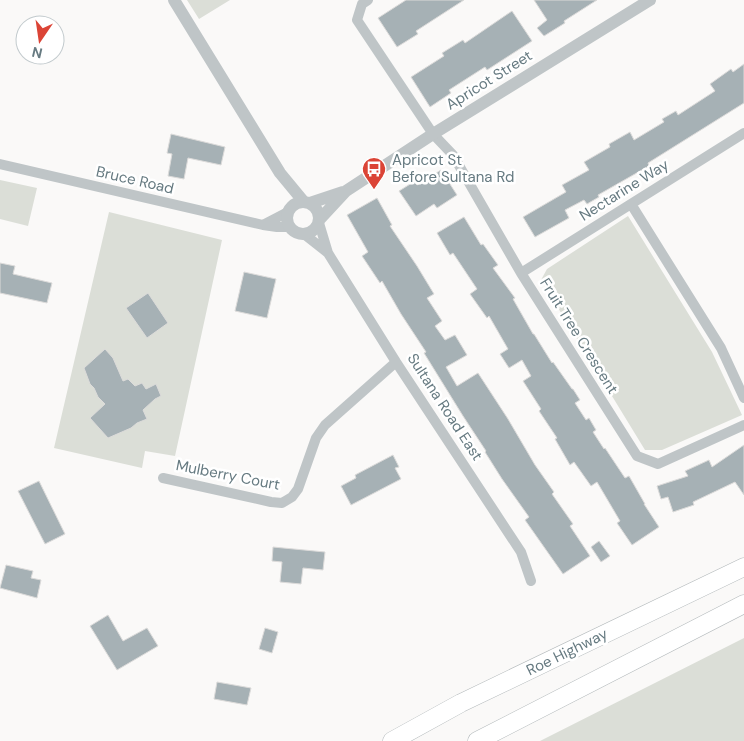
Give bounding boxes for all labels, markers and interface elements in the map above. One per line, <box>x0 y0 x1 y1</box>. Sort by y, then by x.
north arrow <box>15 15 65 65</box>
text: N <box>30 43 44 63</box>
street label: Apricot Street <box>442 45 536 114</box>
place label: Apricot St Before Sultana Rd <box>392 150 514 187</box>
street label: Nectarine Way <box>576 154 673 225</box>
bus stop icon: Apricot St Before Sultana Rd <box>361 156 387 190</box>
street label: Bruce Road <box>94 161 176 199</box>
street label: Fruit Tree Crescent <box>535 274 623 398</box>
street label: Sultana Road East <box>403 350 487 465</box>
street label: Mulberry Court <box>174 455 282 495</box>
street label: Roe Highway <box>523 623 612 680</box>

